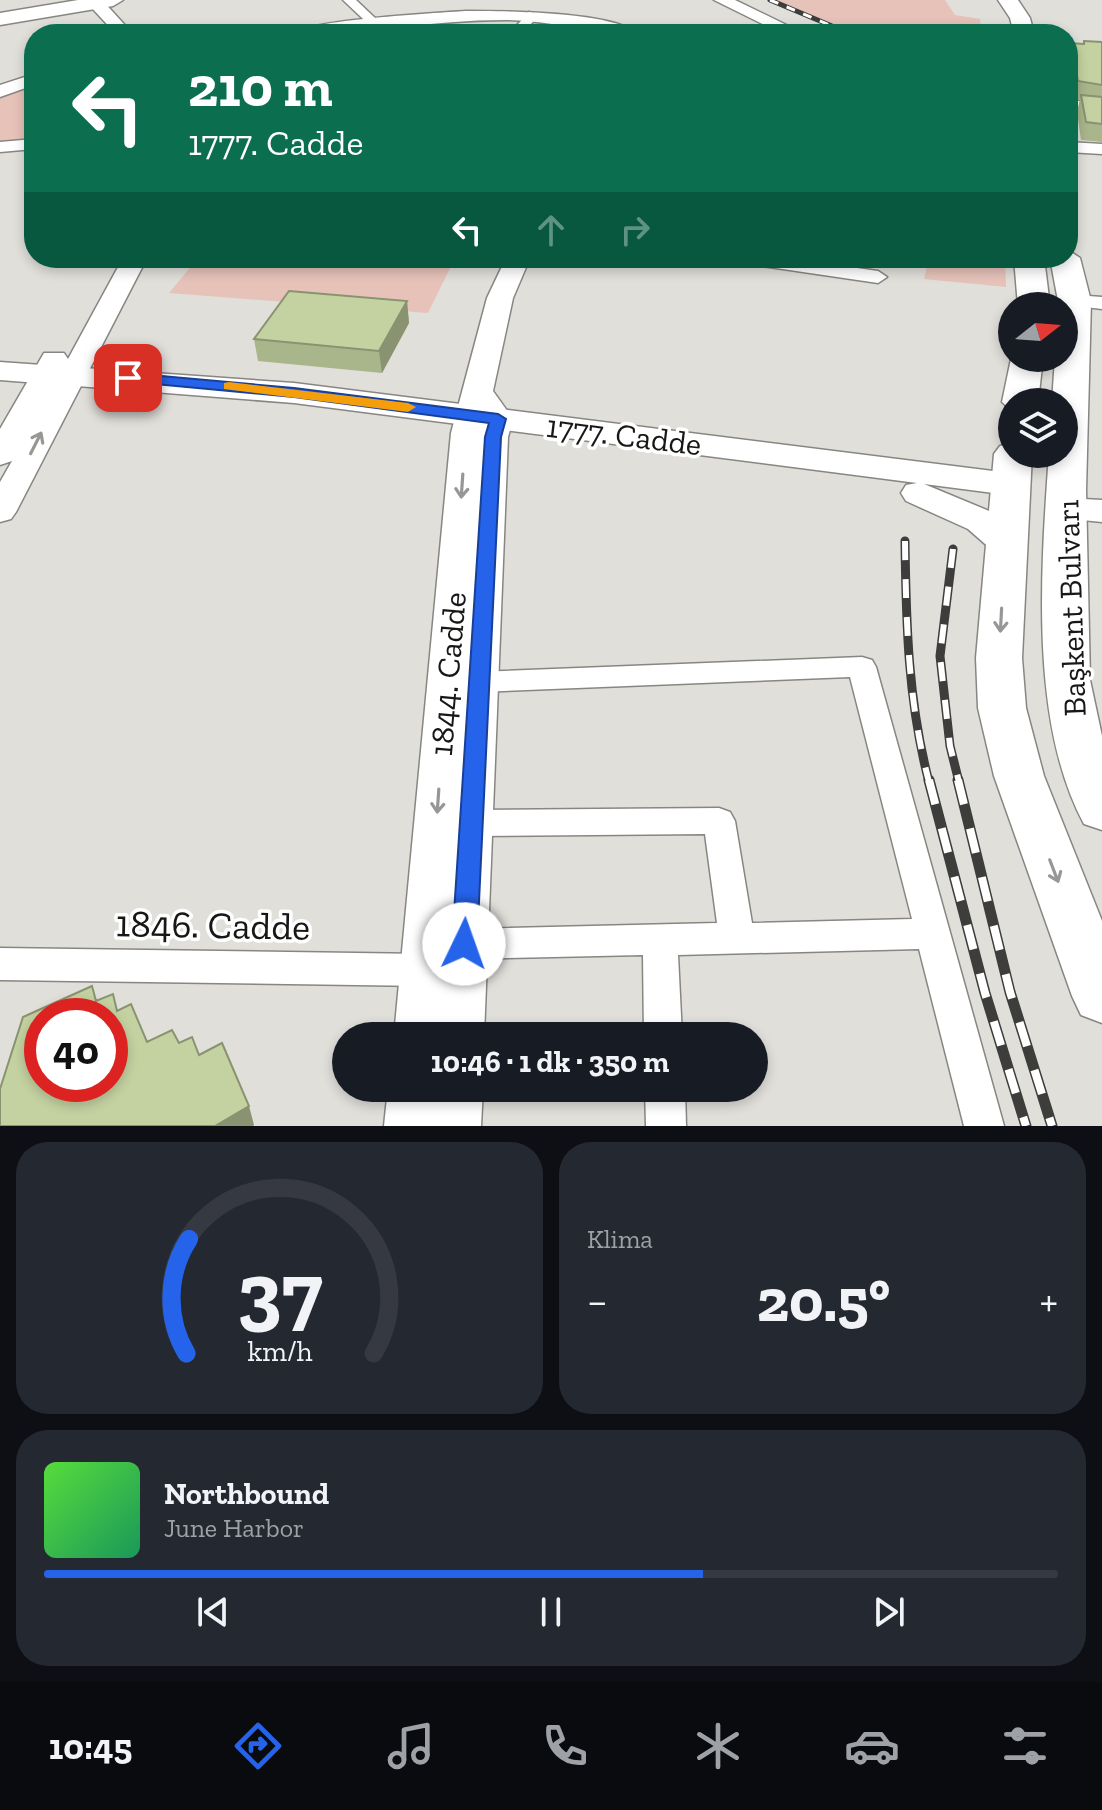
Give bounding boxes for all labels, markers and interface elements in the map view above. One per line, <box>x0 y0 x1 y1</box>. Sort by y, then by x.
text: 210 m <box>188 53 332 120</box>
icon: left <box>56 56 160 160</box>
text: 1777. Cadde <box>188 121 363 164</box>
icon: left <box>445 208 489 252</box>
icon: ahead <box>529 208 573 252</box>
icon: right <box>613 208 657 252</box>
north arrow <box>998 292 1078 372</box>
map controls <box>998 292 1078 468</box>
pin <box>94 344 162 412</box>
icon: arrive <box>106 356 150 400</box>
button: layers <box>998 388 1078 468</box>
street label: 1777. Cadde <box>544 407 704 463</box>
one-way arrow <box>28 431 44 455</box>
one-way arrow <box>454 472 469 499</box>
street label: Başkent Bulvarı <box>1048 499 1094 717</box>
street label: 1844. Cadde <box>422 590 474 758</box>
one-way arrow <box>993 606 1008 633</box>
one-way arrow <box>430 787 445 814</box>
one-way arrow <box>1048 858 1062 883</box>
street label: 1846. Cadde <box>115 900 311 950</box>
position arrow <box>422 902 506 986</box>
speed limit sign: 40 <box>24 998 128 1102</box>
text: 10:46 · 1 dk · 350 m <box>431 1044 669 1080</box>
text: Klima <box>587 1223 653 1255</box>
text: 37 <box>237 1241 322 1341</box>
text: 20.5° <box>757 1264 890 1336</box>
text: − <box>587 1274 608 1327</box>
text: + <box>1039 1274 1058 1327</box>
text: km/h <box>247 1334 312 1368</box>
text: Northbound <box>164 1476 329 1512</box>
text: June Harbor <box>164 1512 304 1544</box>
icon: previous <box>191 1590 235 1634</box>
icon: pause <box>529 1590 573 1634</box>
icon: next <box>867 1590 911 1634</box>
icon: directions <box>230 1718 286 1774</box>
icon: music <box>383 1718 439 1774</box>
icon: phone <box>537 1718 593 1774</box>
icon: climate <box>690 1718 746 1774</box>
icon: car <box>844 1718 900 1774</box>
icon: filters <box>997 1718 1053 1774</box>
text: 10:45 <box>49 1725 132 1768</box>

